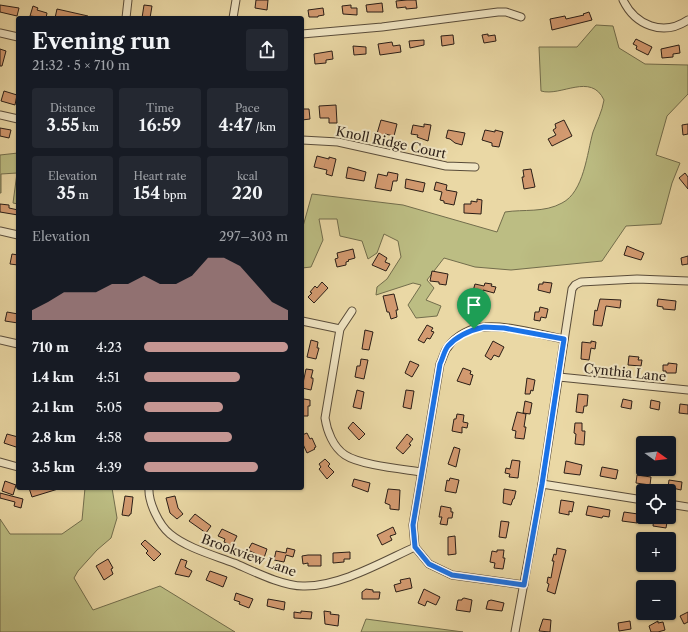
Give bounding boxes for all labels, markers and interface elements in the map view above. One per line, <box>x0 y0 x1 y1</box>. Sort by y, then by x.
text: Evening run <box>32 28 171 55</box>
button: share <box>246 29 288 71</box>
text: 21:32 · 5 × 710 m <box>32 57 130 73</box>
text: Distance <box>50 101 95 115</box>
text: Time <box>146 101 174 115</box>
text: Pace <box>235 101 260 115</box>
text: 3.55 <box>46 115 79 135</box>
text: 16:59 <box>139 115 181 135</box>
text: 4:47 <box>219 115 253 135</box>
text: km <box>79 120 99 134</box>
text: /km <box>253 120 276 134</box>
street label: Knoll Ridge Court <box>334 122 448 162</box>
text: Elevation <box>48 169 97 183</box>
text: Heart rate <box>133 169 187 183</box>
text: kcal <box>237 169 258 183</box>
text: 35 <box>57 183 76 203</box>
text: 154 <box>133 183 160 203</box>
text: 220 <box>232 183 263 203</box>
text: m <box>76 188 89 202</box>
text: bpm <box>160 188 187 202</box>
text: Elevation <box>32 228 90 244</box>
text: 297–303 m <box>219 228 288 244</box>
pin <box>457 288 491 329</box>
icon: arrive <box>463 294 485 316</box>
text: 710 m <box>32 339 69 355</box>
text: 4:23 <box>96 339 122 355</box>
street label: Cynthia Lane <box>583 360 667 384</box>
text: 1.4 km <box>32 369 74 385</box>
text: 4:51 <box>96 369 120 385</box>
text: 2.1 km <box>32 399 74 415</box>
text: 5:05 <box>96 399 122 415</box>
text: 2.8 km <box>32 429 76 445</box>
text: 4:58 <box>96 429 122 445</box>
north arrow <box>636 436 676 476</box>
map controls <box>636 436 676 620</box>
text: 3.5 km <box>32 459 75 475</box>
text: 4:39 <box>96 459 122 475</box>
button: locate <box>636 484 676 524</box>
street label: Brookview Lane <box>199 530 299 580</box>
button: + <box>636 532 676 572</box>
button: − <box>636 580 676 620</box>

